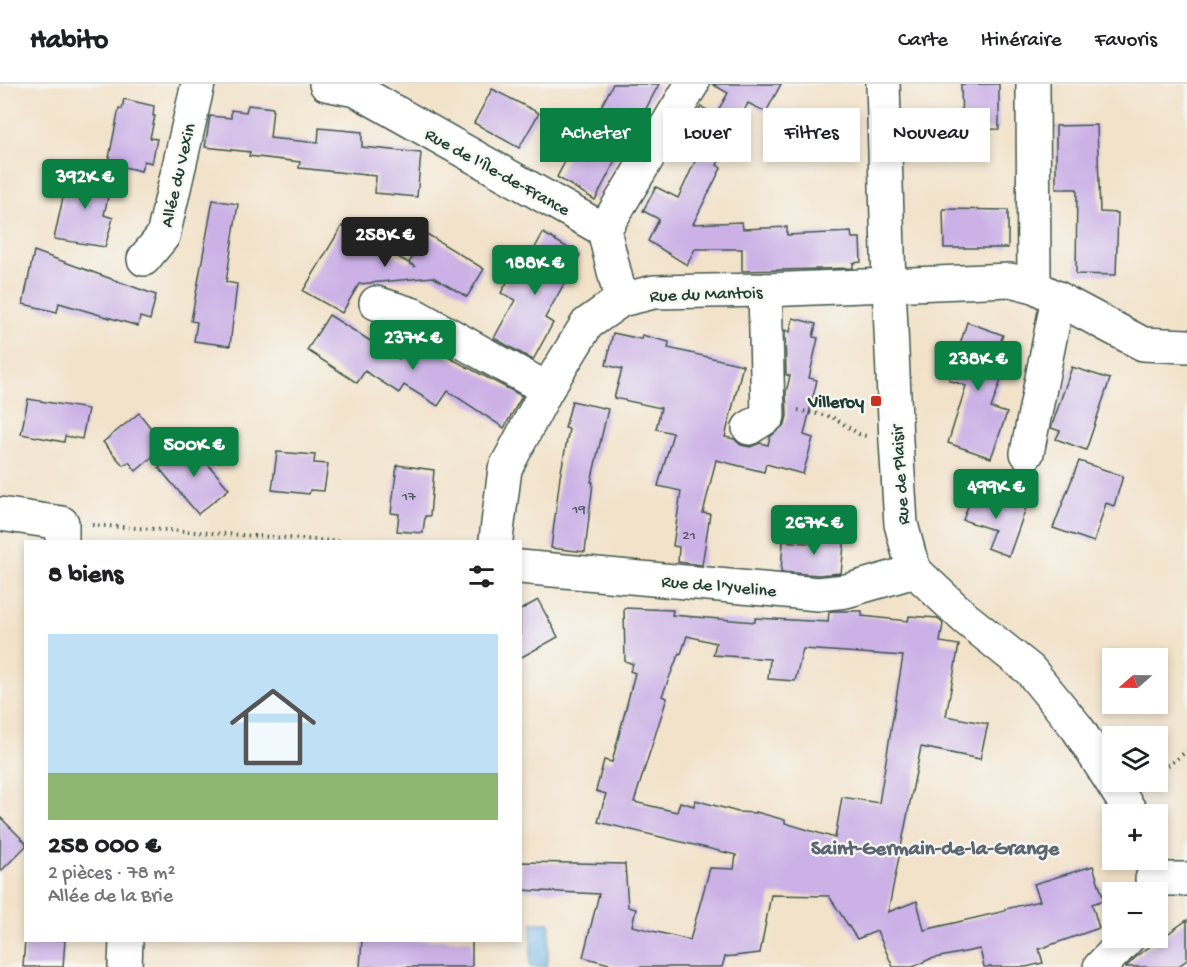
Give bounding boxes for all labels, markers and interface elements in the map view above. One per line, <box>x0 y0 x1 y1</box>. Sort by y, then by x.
text: Habito <box>30 25 108 58</box>
text: Carte <box>898 29 948 54</box>
text: Itinéraire <box>981 29 1062 54</box>
text: Favoris <box>1095 29 1157 54</box>
chip: Acheter <box>540 108 651 162</box>
chip: Louer <box>663 108 751 162</box>
chip: Filtres <box>763 108 860 162</box>
chip: Nouveau <box>872 108 990 162</box>
street label: Allée du Vexin <box>157 121 202 230</box>
street label: Rue de l'Île-de-France <box>421 125 573 222</box>
pin: 392K € <box>36 159 134 210</box>
text: 392K € <box>56 167 114 190</box>
pin: 258K € <box>336 217 434 268</box>
text: 258K € <box>356 225 414 248</box>
pin: 188K € <box>486 245 584 296</box>
text: 188K € <box>506 253 564 276</box>
street label: Rue du Mantois <box>649 283 764 308</box>
pin: 237K € <box>364 320 462 371</box>
text: 237K € <box>384 328 442 351</box>
pin: 238K € <box>929 341 1027 392</box>
text: 238K € <box>949 349 1007 372</box>
place label: Villeroy <box>807 393 864 414</box>
marker: Villeroy <box>869 394 883 408</box>
street label: Rue de Plaisir <box>887 422 915 526</box>
pin: 500K € <box>145 427 243 478</box>
text: 500K € <box>164 435 224 458</box>
pin: 499K € <box>947 469 1045 520</box>
text: 499K € <box>967 477 1025 500</box>
house number: 17 <box>401 488 417 506</box>
house number: 19 <box>571 501 586 519</box>
pin: 267K € <box>765 505 863 556</box>
text: 267K € <box>785 513 843 536</box>
house number: 21 <box>682 527 696 545</box>
icon: filters <box>465 560 498 593</box>
text: 8 biens <box>48 561 123 592</box>
street label: Rue de l'Yveline <box>660 572 778 603</box>
north arrow <box>1102 648 1168 714</box>
map controls <box>1102 648 1168 948</box>
icon: home <box>219 673 327 781</box>
button: layers <box>1102 726 1168 792</box>
button: + <box>1102 804 1168 870</box>
text: 258 000 € <box>48 832 161 863</box>
district label: Saint-Germain-de-la-Grange <box>811 838 1060 863</box>
text: 2 pièces · 78 m² <box>48 863 176 886</box>
button: − <box>1102 882 1168 948</box>
text: Allée de la Brie <box>48 886 173 909</box>

